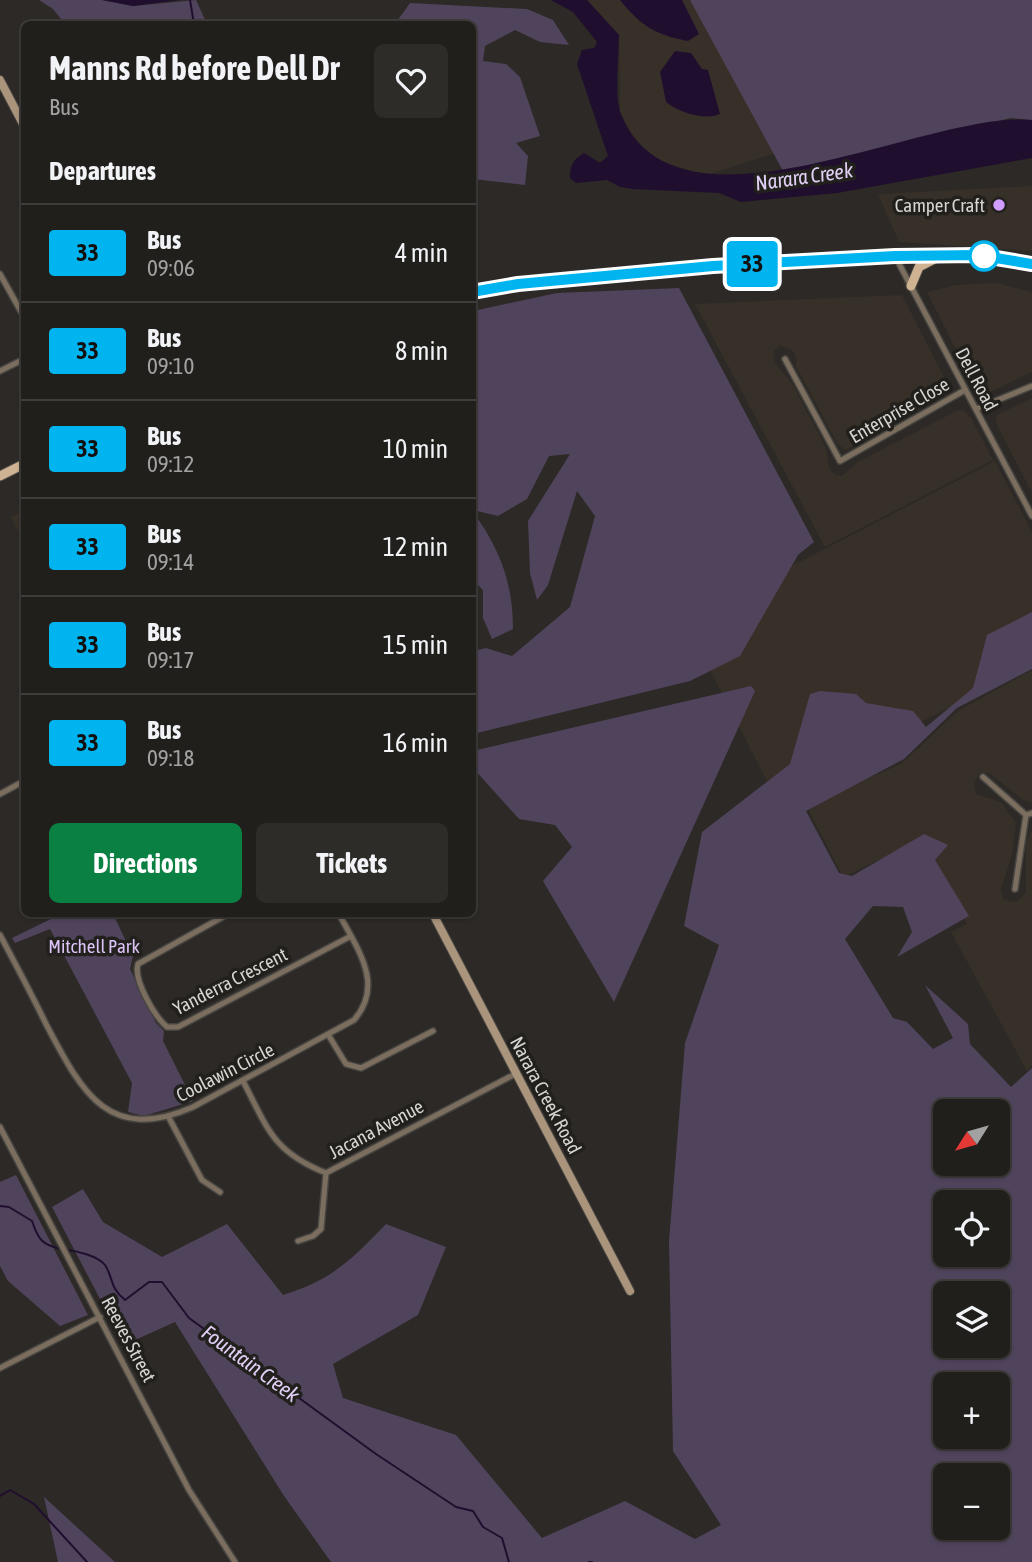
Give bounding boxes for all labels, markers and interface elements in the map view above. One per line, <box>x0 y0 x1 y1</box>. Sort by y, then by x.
button: heart <box>374 44 448 118</box>
text: Manns Rd before Dell Dr <box>49 49 339 87</box>
text: Bus <box>49 94 79 120</box>
text: Departures <box>49 156 156 186</box>
water label: Narara Creek <box>754 157 855 195</box>
place label: Camper Craft <box>895 194 985 216</box>
marker: Camper Craft <box>991 197 1007 213</box>
text: Bus <box>147 225 181 255</box>
text: 4 min <box>395 238 448 268</box>
text: 33 <box>76 239 99 266</box>
line badge: 33 <box>720 241 784 287</box>
unlabelled marker <box>969 241 999 271</box>
text: 33 <box>741 250 763 277</box>
text: 09:06 <box>147 255 195 281</box>
text: Bus <box>147 323 181 353</box>
text: 8 min <box>395 336 448 366</box>
text: 33 <box>76 337 99 364</box>
street label: Dell Road <box>951 344 1003 414</box>
text: 09:10 <box>147 353 194 379</box>
street label: Enterprise Close <box>845 373 953 447</box>
text: Bus <box>147 421 181 451</box>
text: 10 min <box>383 434 448 464</box>
text: 33 <box>76 435 99 462</box>
text: 09:12 <box>147 451 194 477</box>
text: Bus <box>147 519 181 549</box>
text: 12 min <box>383 532 448 562</box>
text: 33 <box>76 533 99 560</box>
text: 09:14 <box>147 549 194 575</box>
text: Bus <box>147 617 181 647</box>
text: 15 min <box>383 630 448 660</box>
text: 33 <box>76 631 99 658</box>
text: 09:17 <box>147 647 194 673</box>
text: Bus <box>147 715 181 745</box>
text: 16 min <box>383 728 448 758</box>
text: 33 <box>76 729 99 756</box>
text: 09:18 <box>147 745 194 771</box>
button: Directions <box>49 823 242 903</box>
button: Tickets <box>256 823 448 903</box>
park label: Mitchell Park <box>48 935 140 957</box>
street label: Yanderra Crescent <box>169 943 291 1019</box>
street label: Narara Creek Road <box>506 1033 586 1157</box>
street label: Coolawin Circle <box>172 1038 278 1106</box>
street label: Jacana Avenue <box>325 1095 427 1163</box>
north arrow <box>933 1099 1010 1176</box>
map controls <box>933 1099 1010 1540</box>
button: locate <box>933 1190 1010 1267</box>
button: layers <box>933 1281 1010 1358</box>
street label: Reeves Street <box>97 1292 161 1386</box>
water label: Fountain Creek <box>198 1320 305 1407</box>
button: + <box>933 1372 1010 1449</box>
button: − <box>933 1463 1010 1540</box>

